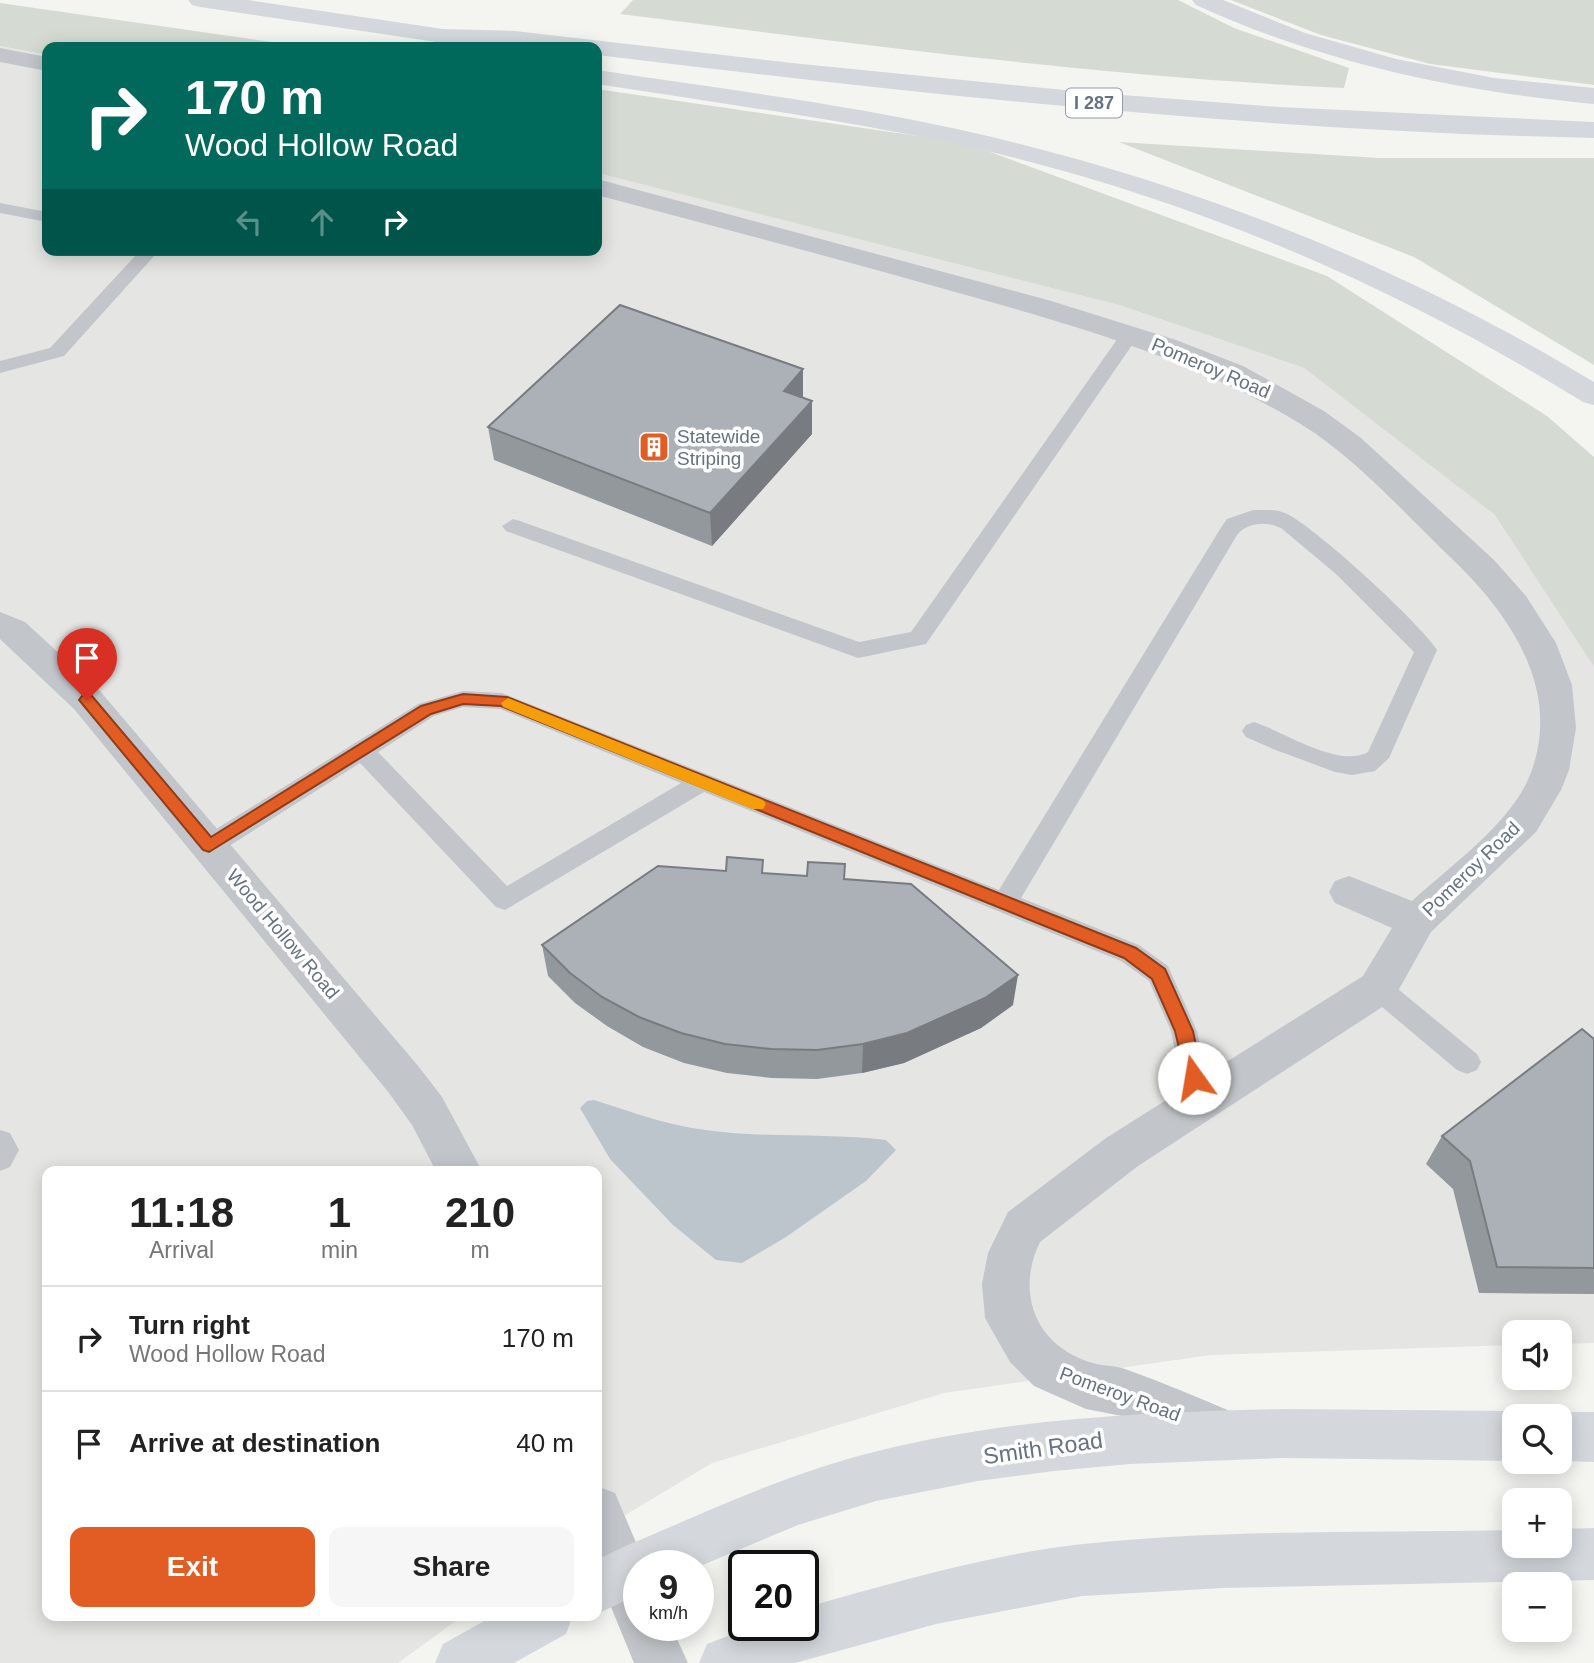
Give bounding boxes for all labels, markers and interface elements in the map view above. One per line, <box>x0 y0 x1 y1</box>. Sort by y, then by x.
icon: right <box>70 70 161 161</box>
text: 170 m <box>185 70 324 124</box>
road number: I 287 <box>1066 88 1122 118</box>
text: Wood Hollow Road <box>185 127 458 163</box>
icon: left <box>230 203 268 241</box>
icon: ahead <box>303 203 341 241</box>
icon: right <box>376 203 414 241</box>
street label: Pomeroy Road <box>1149 334 1273 402</box>
place label: Statewide Striping <box>677 426 760 469</box>
building icon: Statewide Striping <box>637 430 671 464</box>
pin <box>57 628 117 700</box>
icon: arrive <box>68 639 106 677</box>
street label: Pomeroy Road <box>1418 817 1524 921</box>
street label: Wood Hollow Road <box>223 865 343 1003</box>
position arrow <box>1157 1041 1231 1115</box>
text: 11:18 <box>129 1189 234 1236</box>
text: 1 <box>328 1189 351 1236</box>
text: 210 <box>445 1189 515 1236</box>
text: Arrival <box>149 1237 214 1263</box>
text: min <box>321 1237 358 1263</box>
text: m <box>470 1237 490 1263</box>
text: Turn right <box>129 1310 250 1340</box>
icon: right <box>70 1320 108 1358</box>
map controls <box>1502 1320 1572 1642</box>
button: sound <box>1502 1320 1572 1390</box>
text: 170 m <box>502 1323 574 1353</box>
text: Wood Hollow Road <box>129 1341 325 1367</box>
street label: Pomeroy Road <box>1057 1362 1183 1426</box>
button: search <box>1502 1404 1572 1474</box>
icon: arrive <box>70 1425 108 1463</box>
street label: Smith Road <box>982 1427 1104 1469</box>
text: Arrive at destination <box>129 1428 380 1458</box>
text: 40 m <box>516 1428 574 1458</box>
button: + <box>1502 1488 1572 1558</box>
button: Exit <box>70 1527 315 1607</box>
button: Share <box>329 1527 574 1607</box>
speed limit sign: 20 <box>728 1550 819 1641</box>
text: 9 <box>659 1567 678 1606</box>
button: − <box>1502 1572 1572 1642</box>
text: km/h <box>649 1603 688 1623</box>

